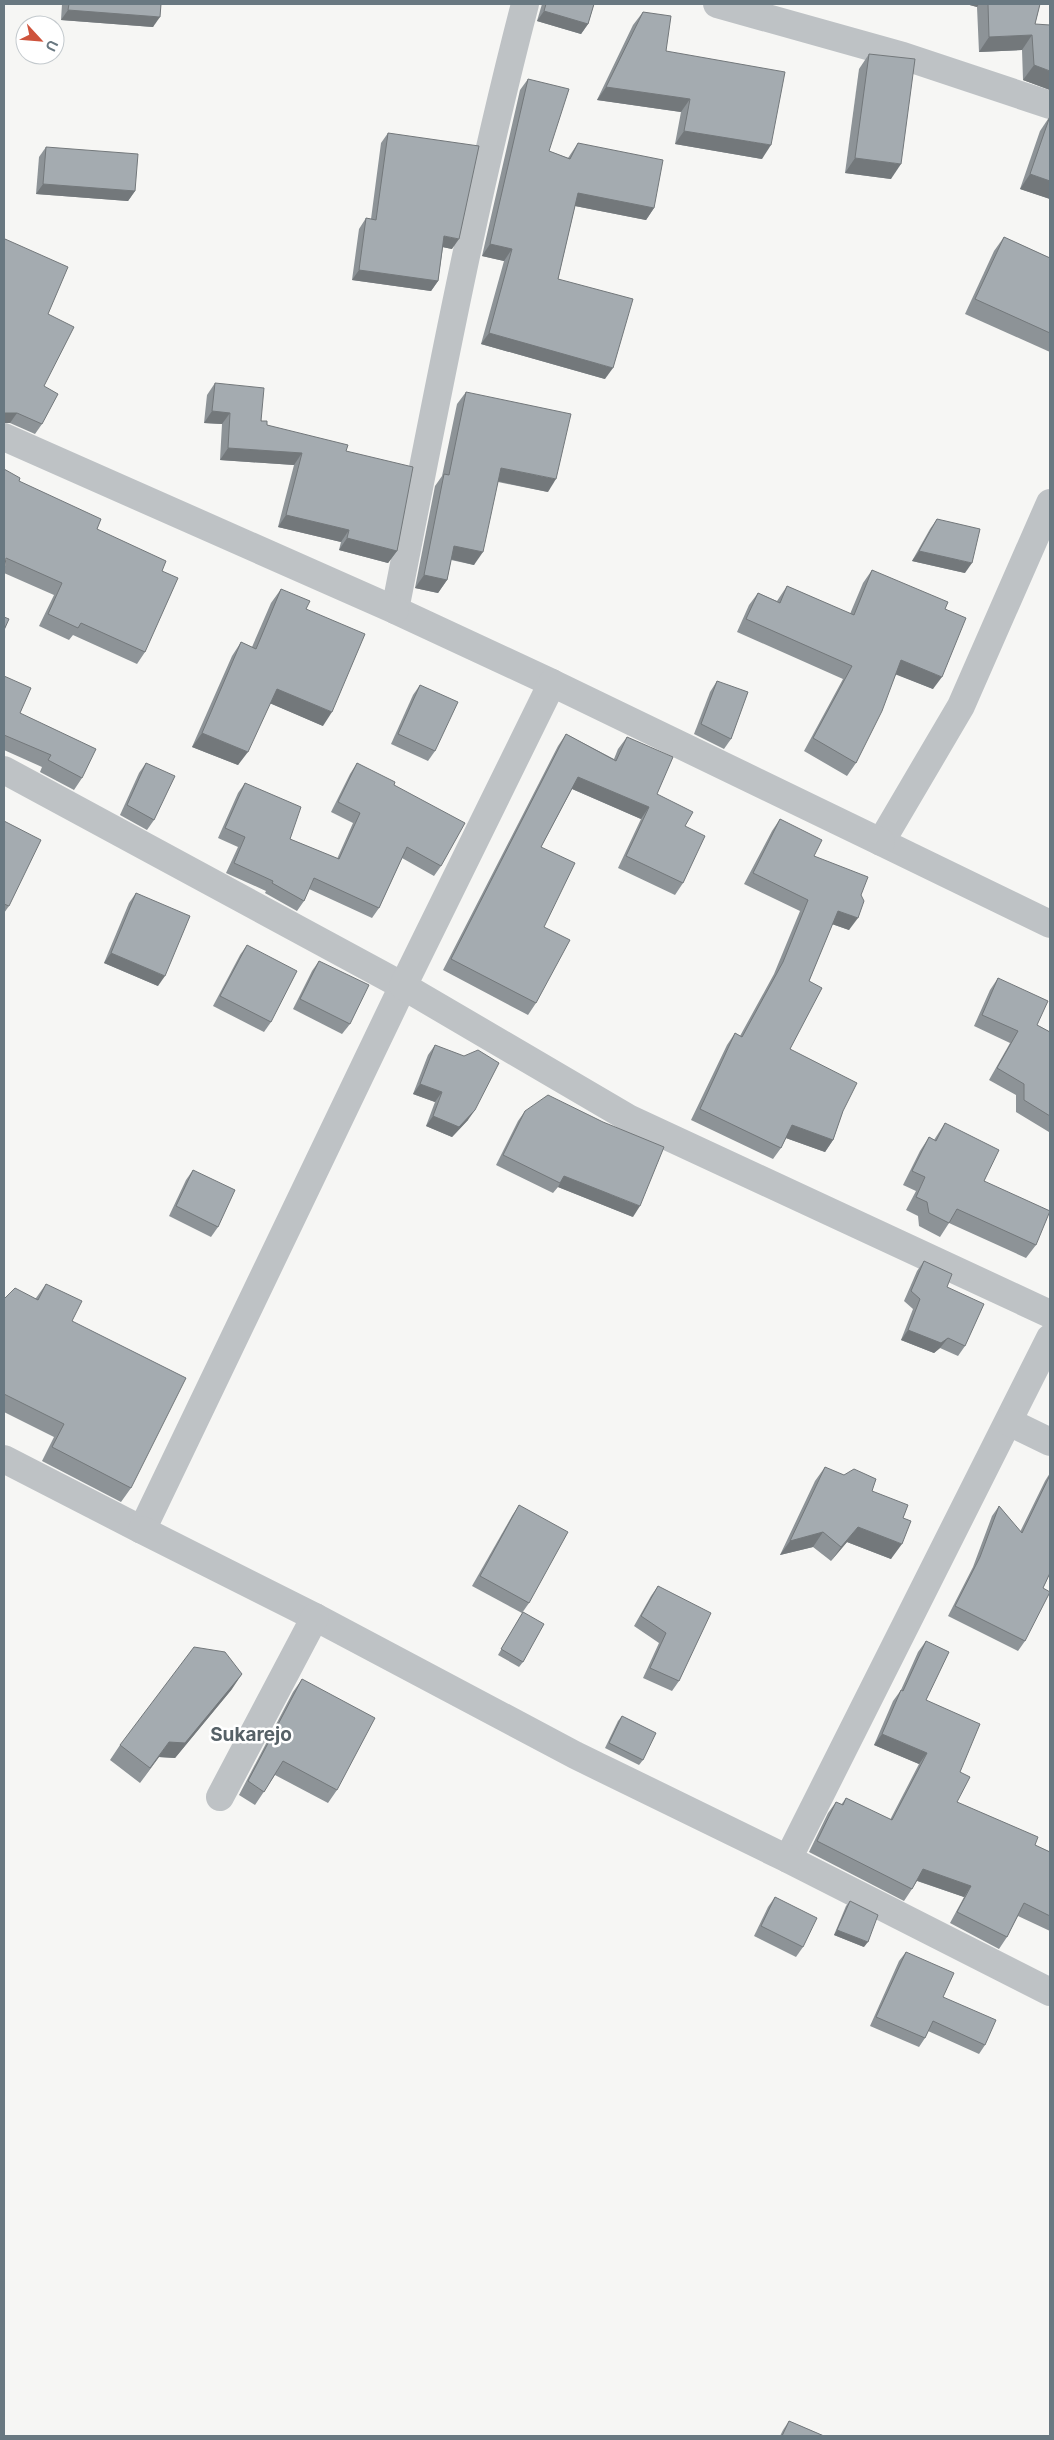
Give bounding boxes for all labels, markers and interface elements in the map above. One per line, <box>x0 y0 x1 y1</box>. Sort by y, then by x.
north arrow <box>15 15 65 65</box>
text: U <box>42 38 62 54</box>
district label: Sukarejo <box>210 1723 292 1746</box>

